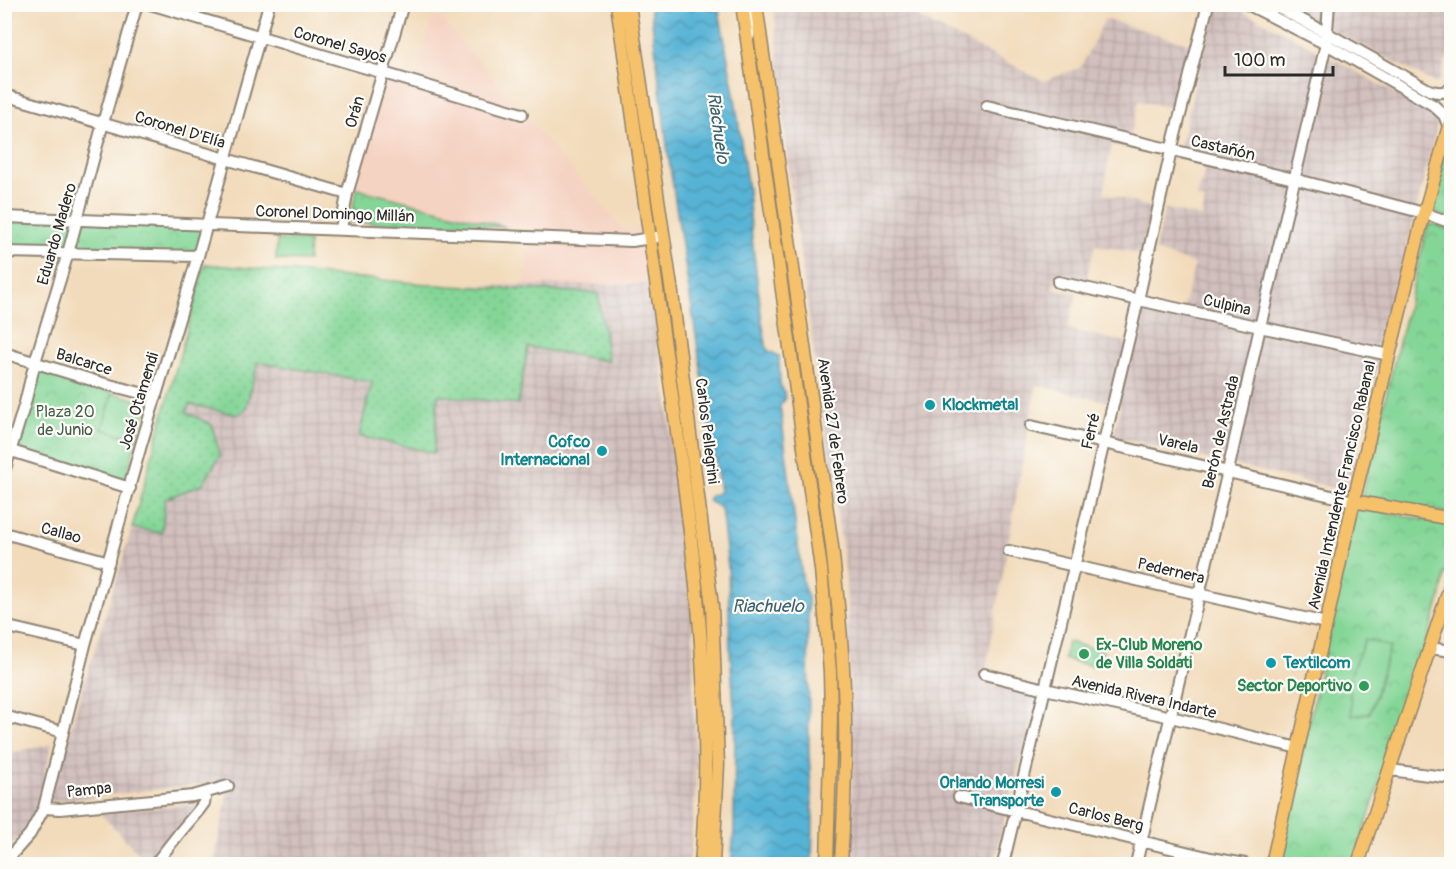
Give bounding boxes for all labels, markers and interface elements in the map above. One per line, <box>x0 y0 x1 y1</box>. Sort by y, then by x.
street label: Coronel Sayos <box>291 22 389 68</box>
scale bar <box>1225 39 1333 77</box>
text: 100 m <box>1234 49 1286 72</box>
water label: Riachuelo <box>702 91 735 166</box>
street label: Orán <box>341 94 369 130</box>
street label: Coronel D'Elía <box>132 107 228 153</box>
street label: Castañón <box>1189 131 1257 165</box>
street label: Eduardo Madero <box>33 180 81 287</box>
street label: Coronel Domingo Millán <box>255 201 415 227</box>
street label: Culpina <box>1201 290 1253 320</box>
street label: Balcarce <box>54 344 115 380</box>
street label: José Otamendi <box>115 350 163 452</box>
street label: Avenida 27 de Febrero <box>813 357 853 506</box>
street label: Avenida Intendente Francisco Rabanal <box>1304 358 1380 612</box>
street label: Berón de Astrada <box>1198 373 1244 491</box>
street label: Carlos Pellegrini <box>691 377 723 485</box>
place label: Klockmetal <box>942 395 1019 415</box>
marker: Klockmetal <box>923 398 937 412</box>
park label: Plaza 20 de Junio <box>35 402 95 440</box>
street label: Ferré <box>1077 411 1105 451</box>
street label: Varela <box>1156 430 1200 458</box>
place label: Cofco Internacional <box>500 432 590 470</box>
marker: Cofco Internacional <box>595 444 609 458</box>
street label: Callao <box>39 518 84 548</box>
street label: Pedernera <box>1135 554 1207 588</box>
water label: Riachuelo <box>732 595 805 618</box>
place label: Ex-Club Moreno de Villa Soldati <box>1096 635 1203 673</box>
marker: Ex-Club Moreno de Villa Soldati <box>1077 647 1091 661</box>
place label: Textilcom <box>1282 653 1350 673</box>
marker: Textilcom <box>1264 656 1278 670</box>
street label: Avenida Rivera Indarte <box>1070 671 1218 723</box>
place label: Sector Deportivo <box>1237 676 1352 696</box>
marker: Sector Deportivo <box>1357 679 1371 693</box>
place label: Orlando Morresi Transporte <box>940 773 1045 811</box>
street label: Pampa <box>66 778 112 802</box>
marker: Orlando Morresi Transporte <box>1049 785 1063 799</box>
street label: Carlos Berg <box>1066 798 1146 836</box>

